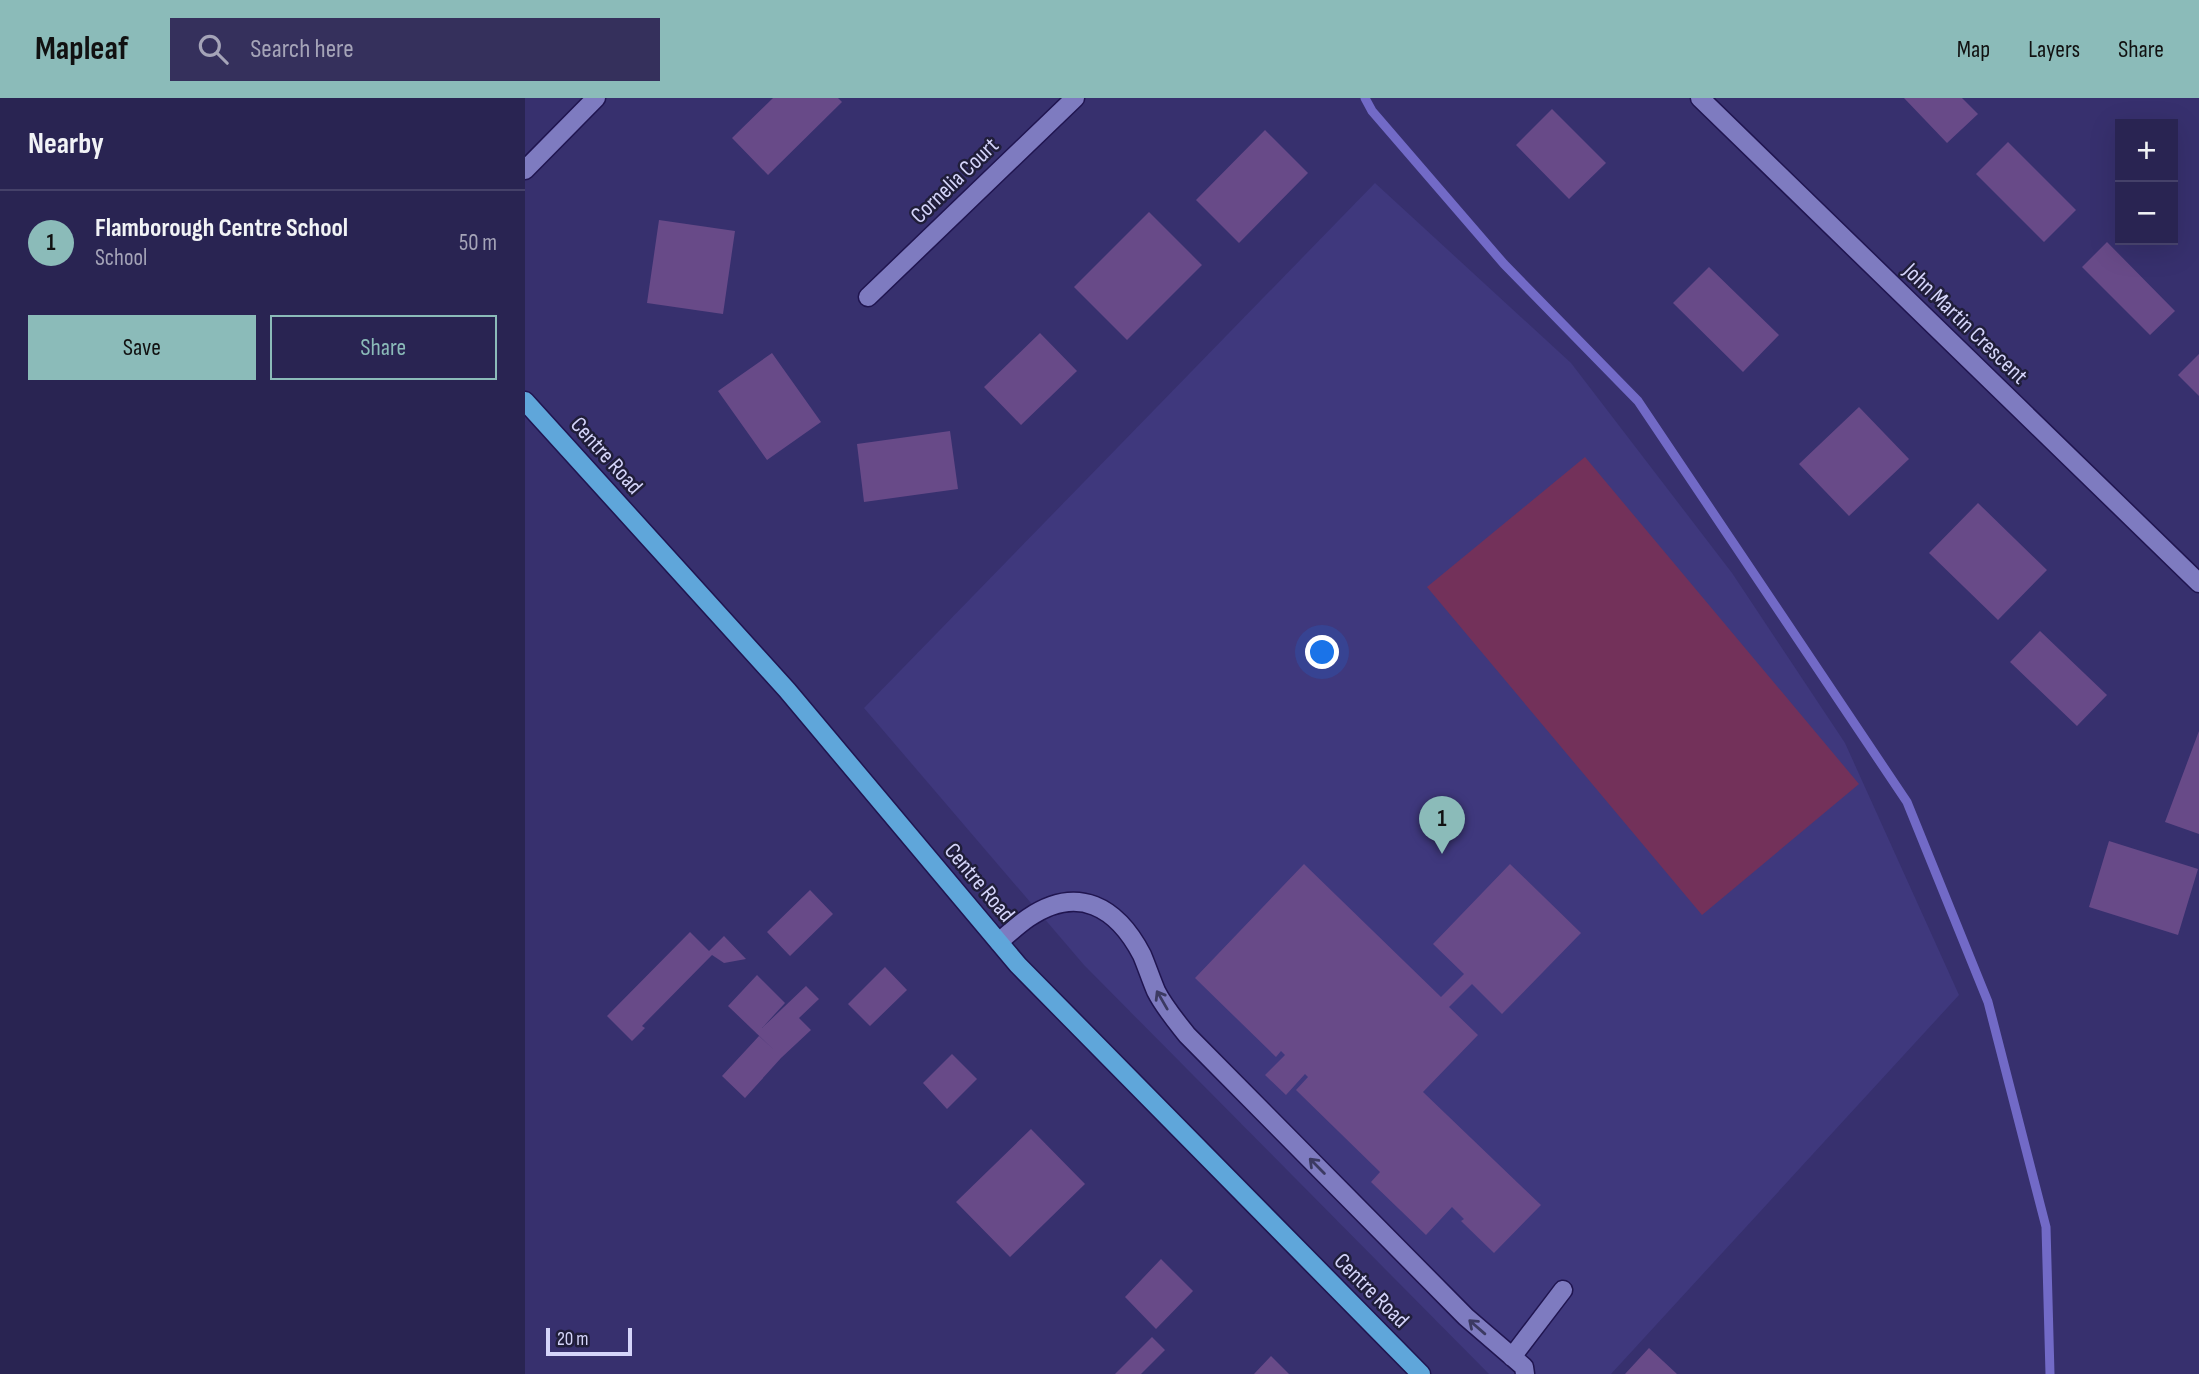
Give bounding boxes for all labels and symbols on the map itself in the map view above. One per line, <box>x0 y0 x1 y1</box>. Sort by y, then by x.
street label: Cornelia Court <box>905 132 1005 230</box>
street label: John Martin Crescent <box>1897 257 2033 390</box>
street label: Centre Road <box>564 411 648 500</box>
your location <box>1305 635 1339 669</box>
pin: 1 <box>1419 796 1465 854</box>
street label: Centre Road <box>938 837 1020 928</box>
one-way arrow <box>1155 991 1169 1011</box>
one-way arrow <box>1308 1158 1325 1175</box>
street label: Centre Road <box>1328 1247 1415 1334</box>
one-way arrow <box>1469 1319 1487 1335</box>
scale bar <box>546 1325 632 1357</box>

